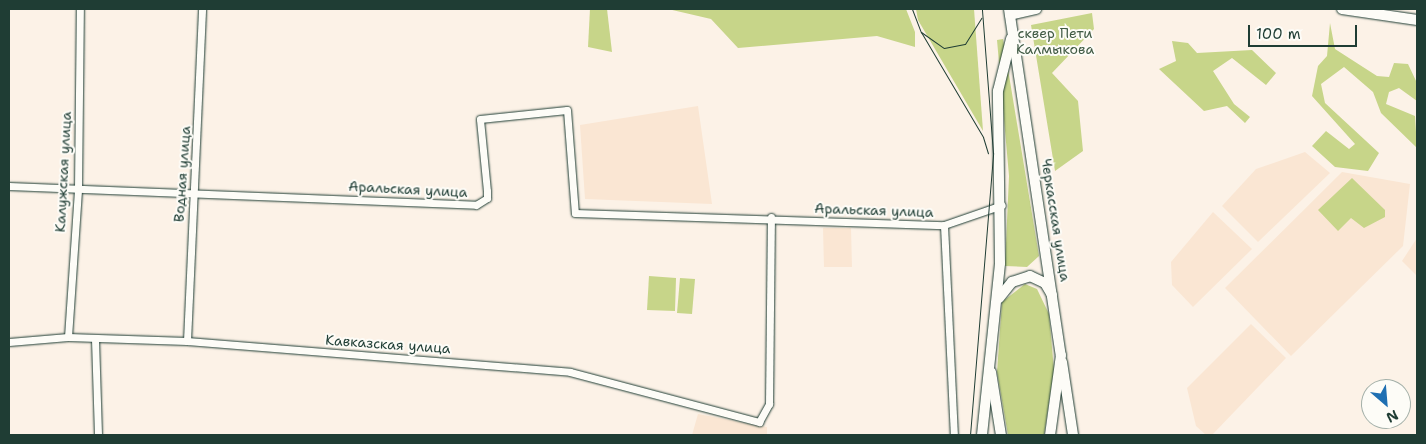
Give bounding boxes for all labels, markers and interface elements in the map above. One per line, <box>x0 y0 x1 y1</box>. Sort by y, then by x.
scale bar <box>1251 15 1360 47</box>
text: 100 m <box>1256 24 1301 44</box>
park label: сквер Пети Калмыкова <box>1016 25 1094 58</box>
street label: Калужская улица <box>51 111 75 233</box>
street label: Водная улица <box>170 125 194 223</box>
street label: Черкасская улица <box>1038 157 1074 283</box>
street label: Аральская улица <box>348 177 468 201</box>
street label: Аральская улица <box>814 200 934 220</box>
street label: Кавказская улица <box>325 331 451 357</box>
north arrow <box>1361 379 1411 429</box>
text: N <box>1383 406 1401 427</box>

